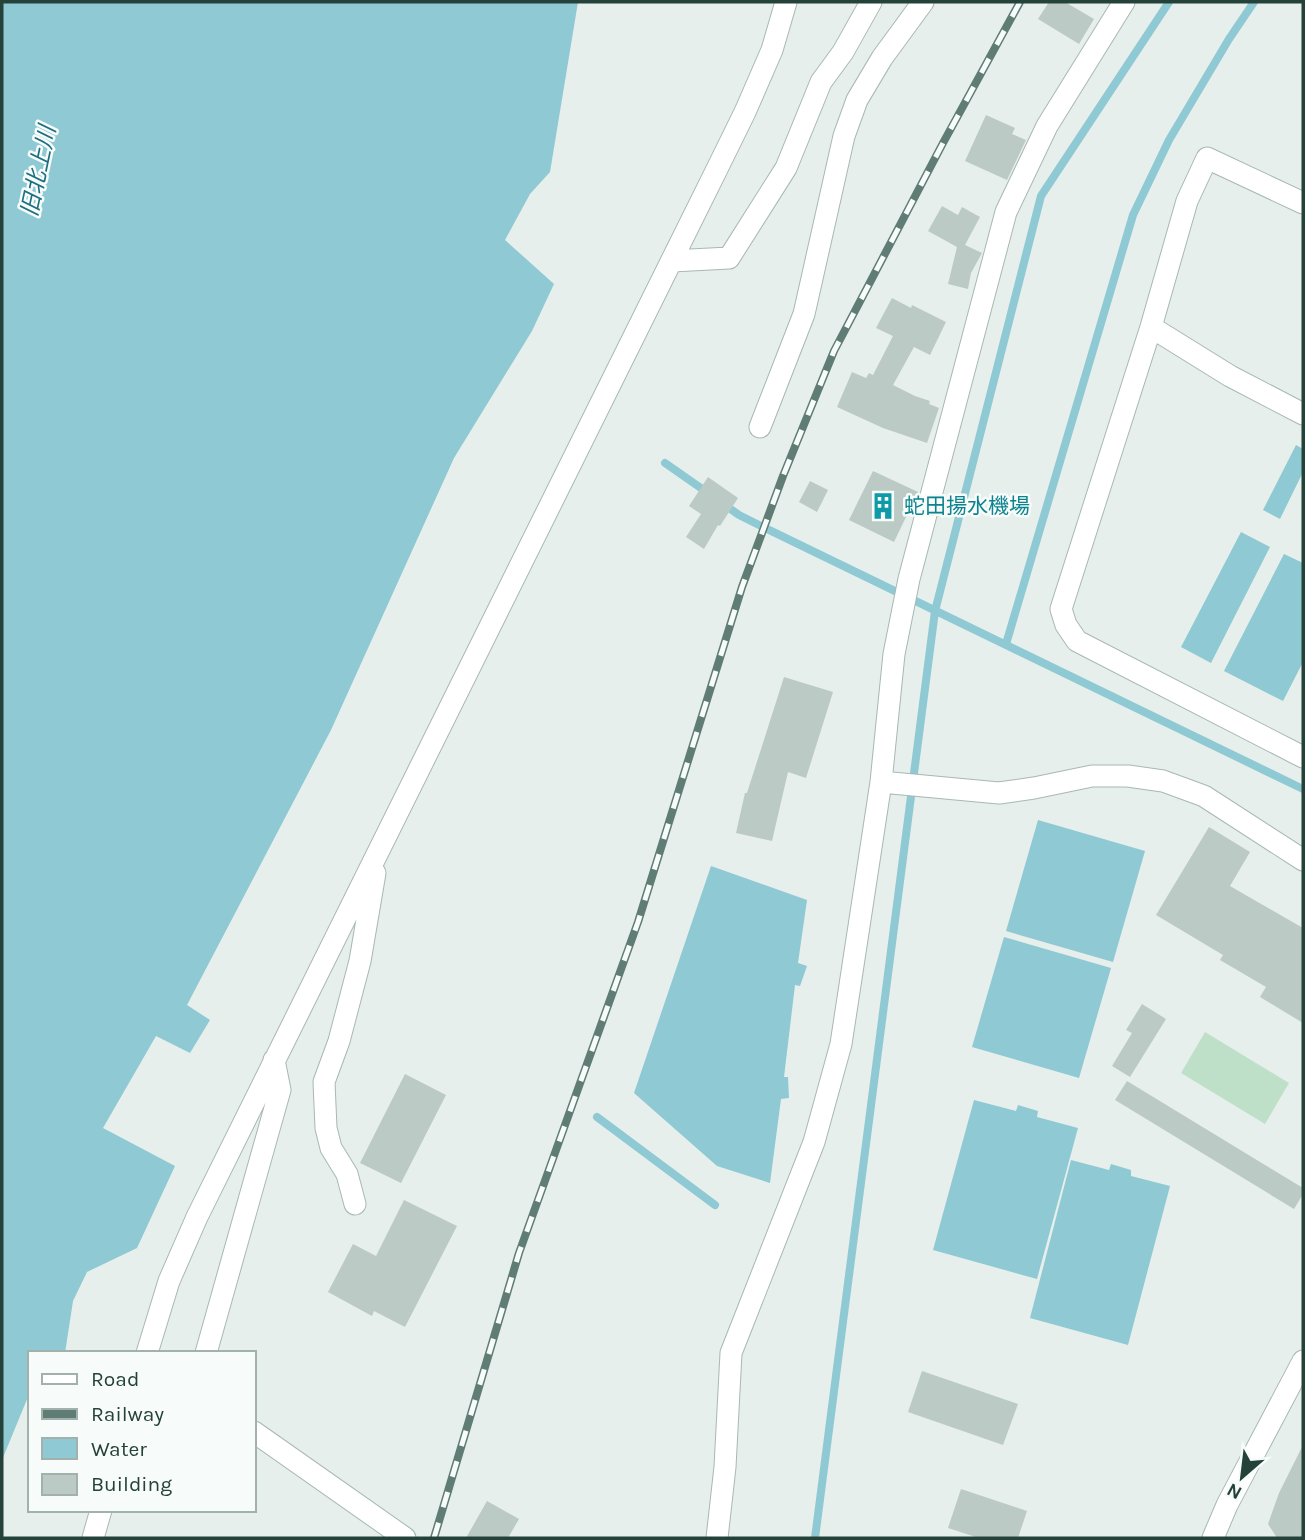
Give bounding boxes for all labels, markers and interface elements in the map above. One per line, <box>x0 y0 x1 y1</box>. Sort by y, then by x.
water label: 旧北上川 <box>16 120 62 219</box>
building icon: 蛇田揚水機場 <box>868 491 898 521</box>
place label: 蛇田揚水機場 <box>904 494 1030 518</box>
legend <box>28 1351 256 1512</box>
text: Road <box>91 1367 139 1391</box>
text: Railway <box>91 1402 164 1426</box>
text: Water <box>91 1437 147 1461</box>
north arrow <box>1207 1442 1277 1512</box>
text: Building <box>91 1472 172 1496</box>
text: N <box>1223 1478 1246 1504</box>

